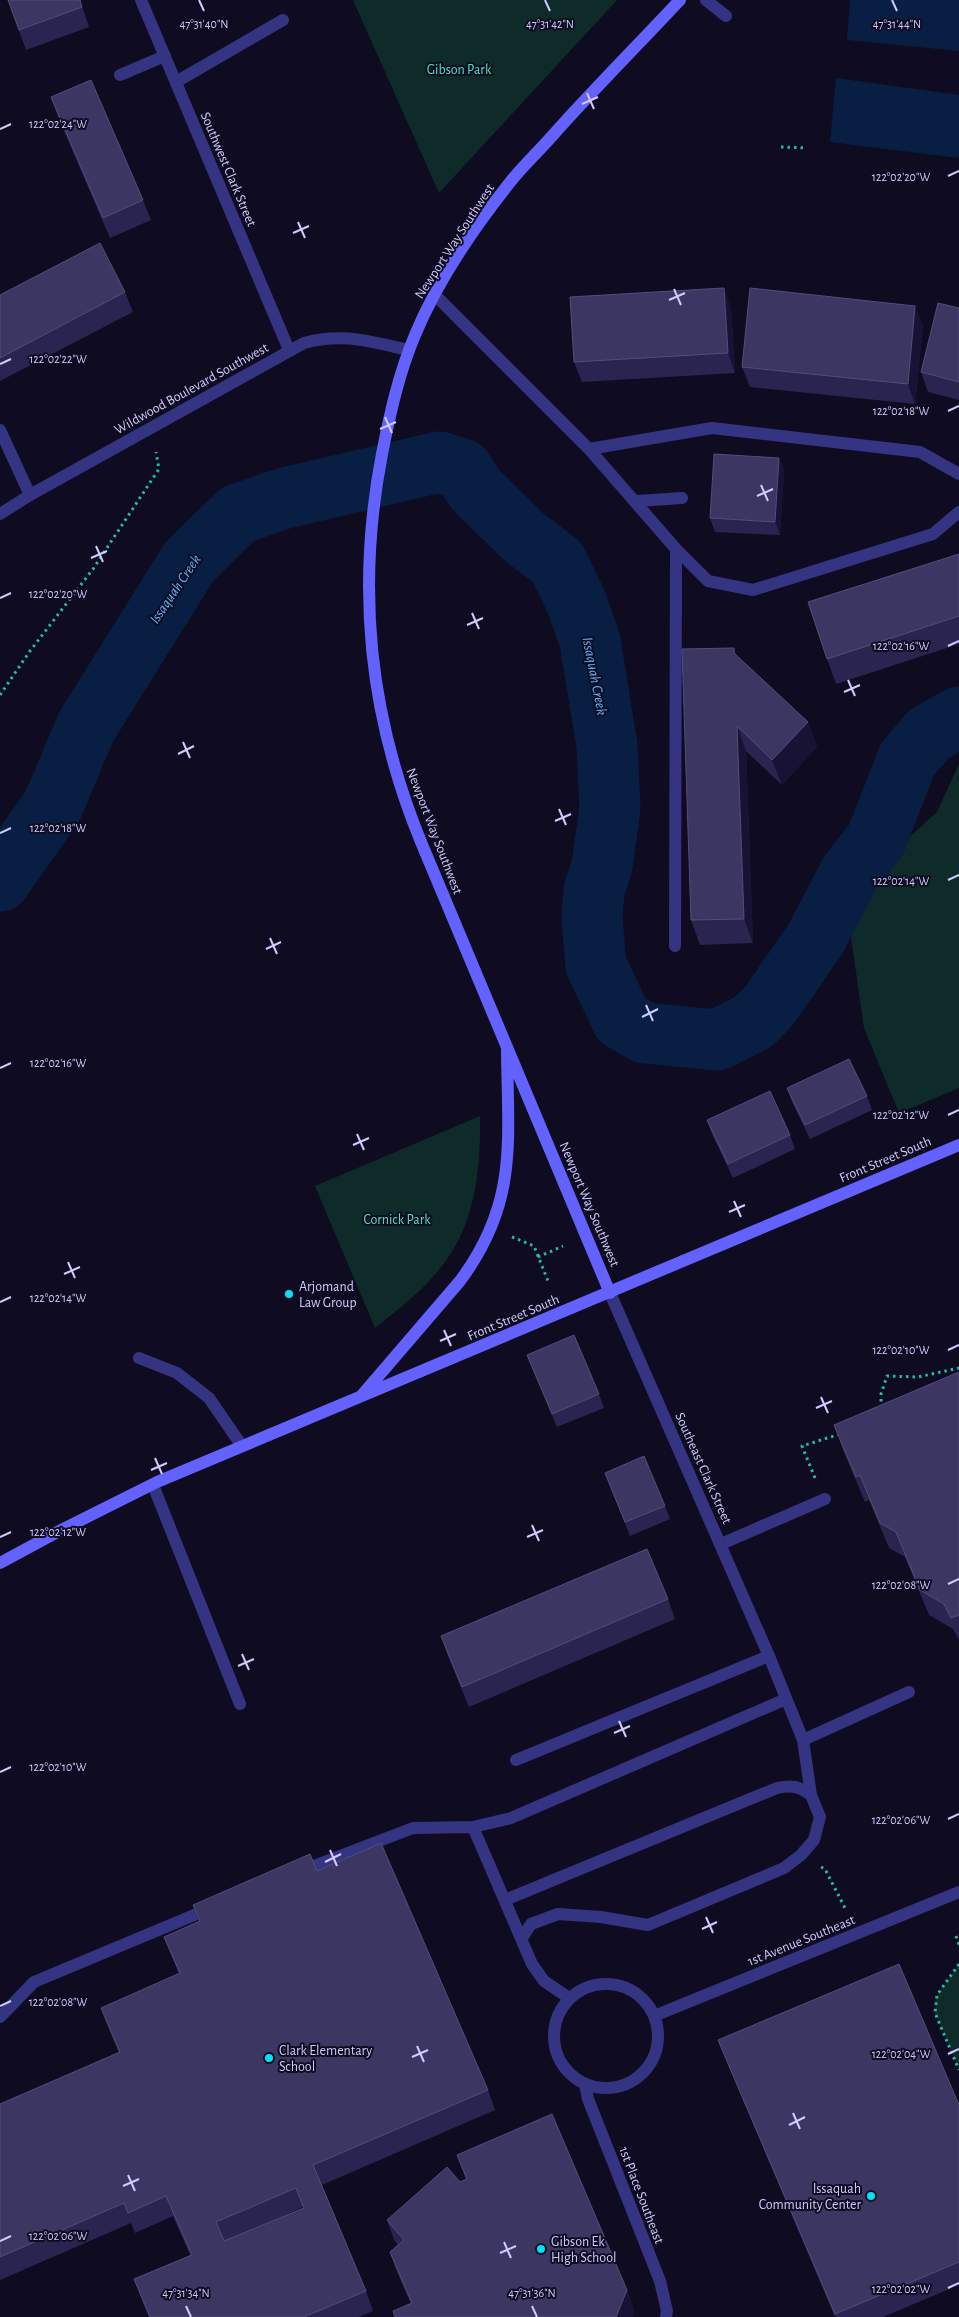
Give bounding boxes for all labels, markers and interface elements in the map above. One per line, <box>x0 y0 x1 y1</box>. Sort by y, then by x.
text: 47°31'40"N <box>179 18 229 30</box>
text: 47°31'42"N <box>526 18 574 30</box>
text: 47°31'44"N <box>873 18 921 30</box>
park label: Gibson Park <box>427 63 492 77</box>
street label: Southwest Clark Street <box>198 110 259 229</box>
text: 122°02'24"W <box>29 118 87 130</box>
text: 122°02'20"W <box>872 171 930 183</box>
street label: Newport Way Southwest <box>413 181 497 301</box>
street label: Wildwood Boulevard Southwest <box>112 340 271 437</box>
text: 122°02'22"W <box>29 353 87 365</box>
text: 122°02'18"W <box>873 405 929 417</box>
water label: Issaquah Creek <box>147 552 204 626</box>
text: 122°02'20"W <box>29 588 87 600</box>
water label: Issaquah Creek <box>580 636 609 717</box>
text: 122°02'16"W <box>873 640 929 652</box>
street label: Newport Way Southwest <box>404 766 465 897</box>
text: 122°02'18"W <box>30 822 86 834</box>
text: 122°02'14"W <box>873 875 930 887</box>
text: 122°02'16"W <box>30 1057 86 1069</box>
text: 122°02'12"W <box>873 1109 929 1121</box>
street label: Front Street South <box>837 1134 933 1186</box>
street label: Newport Way Southwest <box>556 1140 622 1269</box>
park label: Cornick Park <box>363 1213 431 1227</box>
place label: Arjomand Law Group <box>299 1280 357 1310</box>
marker: Arjomand Law Group <box>283 1288 295 1300</box>
text: 122°02'14"W <box>30 1292 87 1304</box>
street label: Front Street South <box>465 1292 561 1344</box>
text: 122°02'10"W <box>872 1344 930 1356</box>
street label: Southeast Clark Street <box>672 1411 734 1527</box>
text: 122°02'12"W <box>30 1526 86 1538</box>
text: 122°02'08"W <box>872 1579 931 1591</box>
text: 122°02'10"W <box>29 1761 87 1773</box>
text: 122°02'06"W <box>872 1814 931 1826</box>
street label: 1st Avenue Southeast <box>746 1913 858 1969</box>
text: 122°02'08"W <box>29 1996 88 2008</box>
place label: Clark Elementary School <box>279 2044 372 2074</box>
text: 122°02'04"W <box>872 2048 931 2060</box>
marker: Clark Elementary School <box>263 2052 275 2064</box>
street label: 1st Place Southeast <box>616 2145 666 2246</box>
place label: Issaquah Community Center <box>759 2182 861 2212</box>
marker: Issaquah Community Center <box>865 2190 877 2202</box>
text: 122°02'06"W <box>29 2230 88 2242</box>
place label: Gibson Ek High School <box>551 2235 617 2265</box>
marker: Gibson Ek High School <box>535 2243 547 2255</box>
text: 122°02'02"W <box>872 2283 930 2295</box>
text: 47°31'34"N <box>162 2287 210 2299</box>
text: 47°31'36"N <box>508 2287 556 2299</box>

